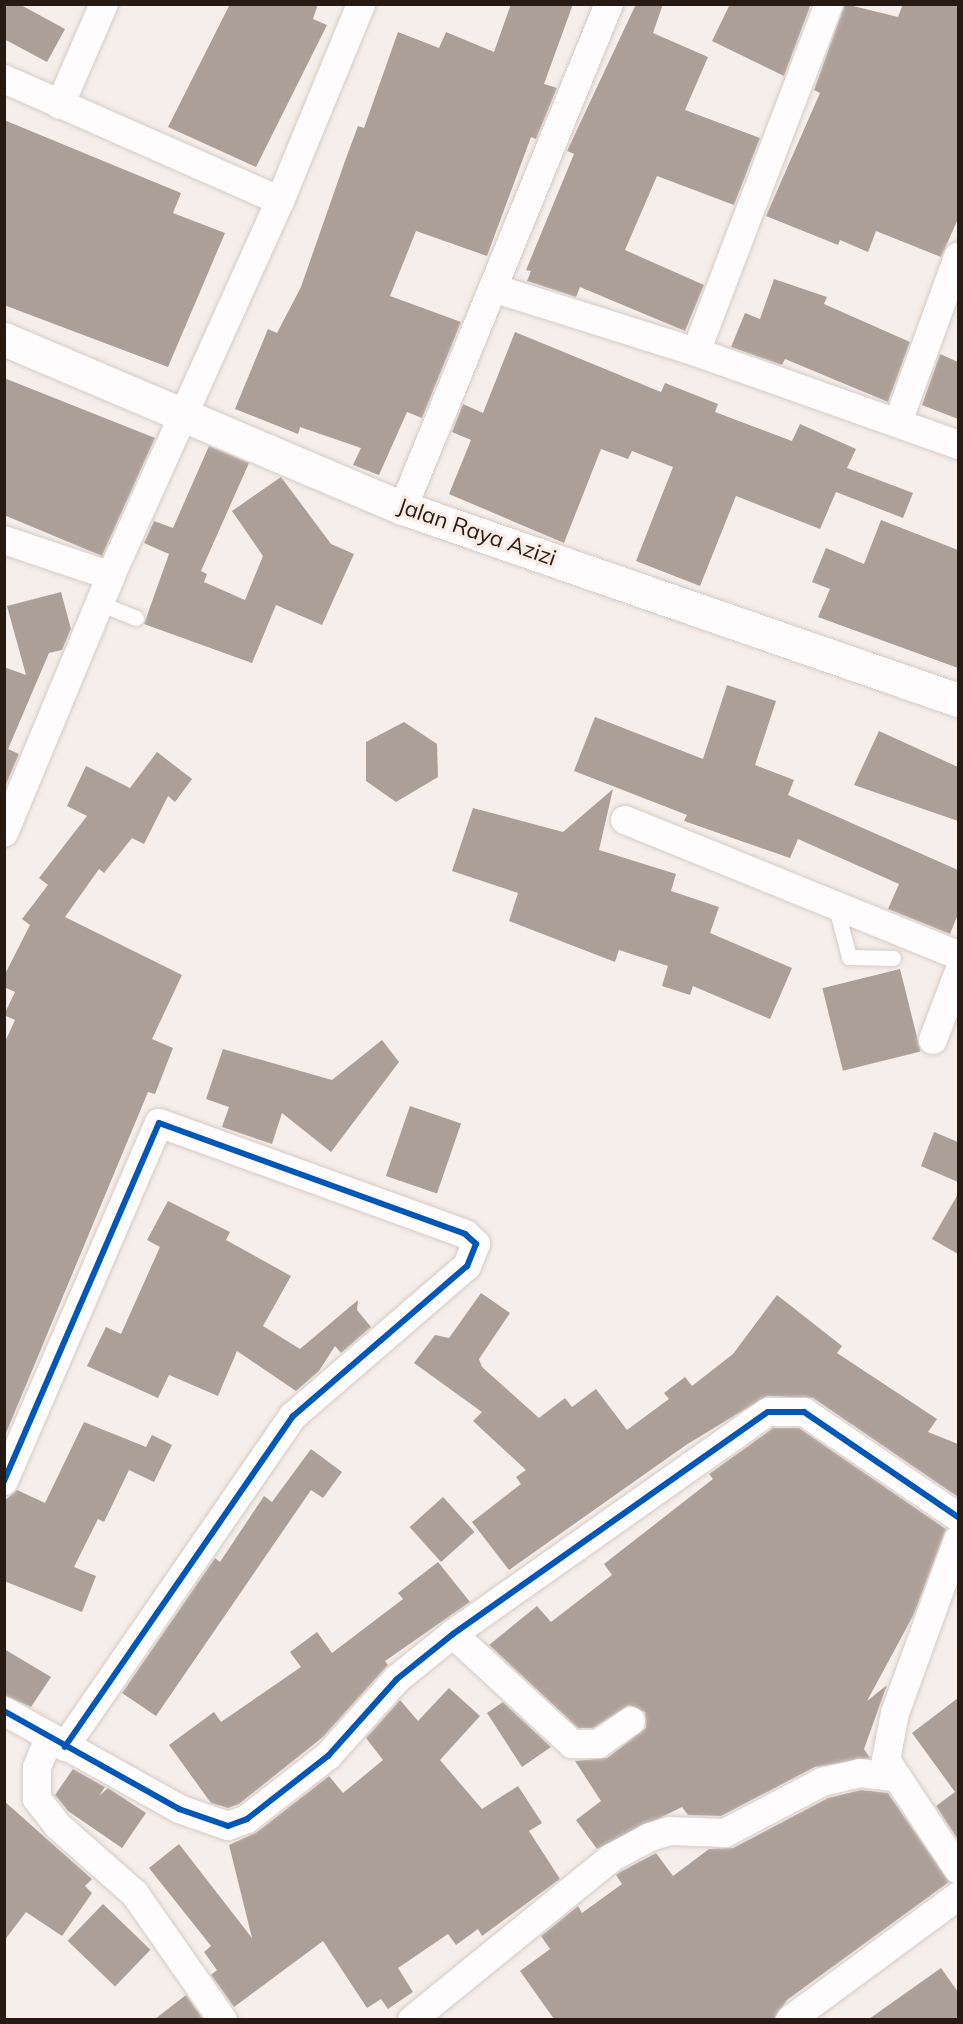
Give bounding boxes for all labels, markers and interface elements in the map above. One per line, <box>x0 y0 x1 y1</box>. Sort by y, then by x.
street label: Jalan Raya Azizi <box>394 493 560 571</box>

